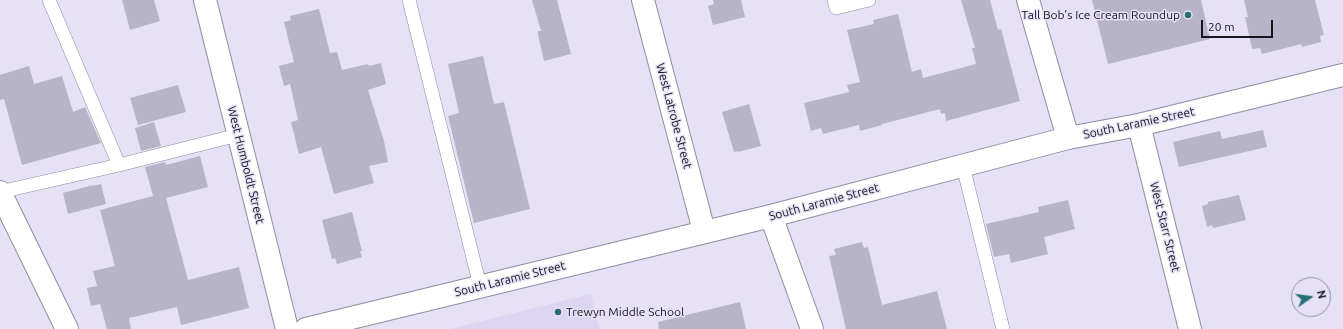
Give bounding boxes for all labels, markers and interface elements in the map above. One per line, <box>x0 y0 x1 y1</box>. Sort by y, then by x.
place label: Tall Bob's Ice Cream Roundup <box>1022 8 1180 22</box>
marker: Tall Bob's Ice Cream Roundup <box>1183 10 1193 20</box>
scale bar <box>1203 12 1275 38</box>
text: 20 m <box>1208 20 1235 33</box>
street label: West Latrobe Street <box>653 62 695 170</box>
street label: South Laramie Street <box>1082 104 1196 142</box>
street label: West Humboldt Street <box>224 105 268 225</box>
street label: South Laramie Street <box>767 180 881 224</box>
street label: West Starr Street <box>1147 180 1183 274</box>
street label: South Laramie Street <box>453 258 567 300</box>
north arrow <box>1291 277 1331 317</box>
text: N <box>1315 289 1328 300</box>
place label: Trewyn Middle School <box>566 305 684 319</box>
marker: Trewyn Middle School <box>553 307 563 317</box>

